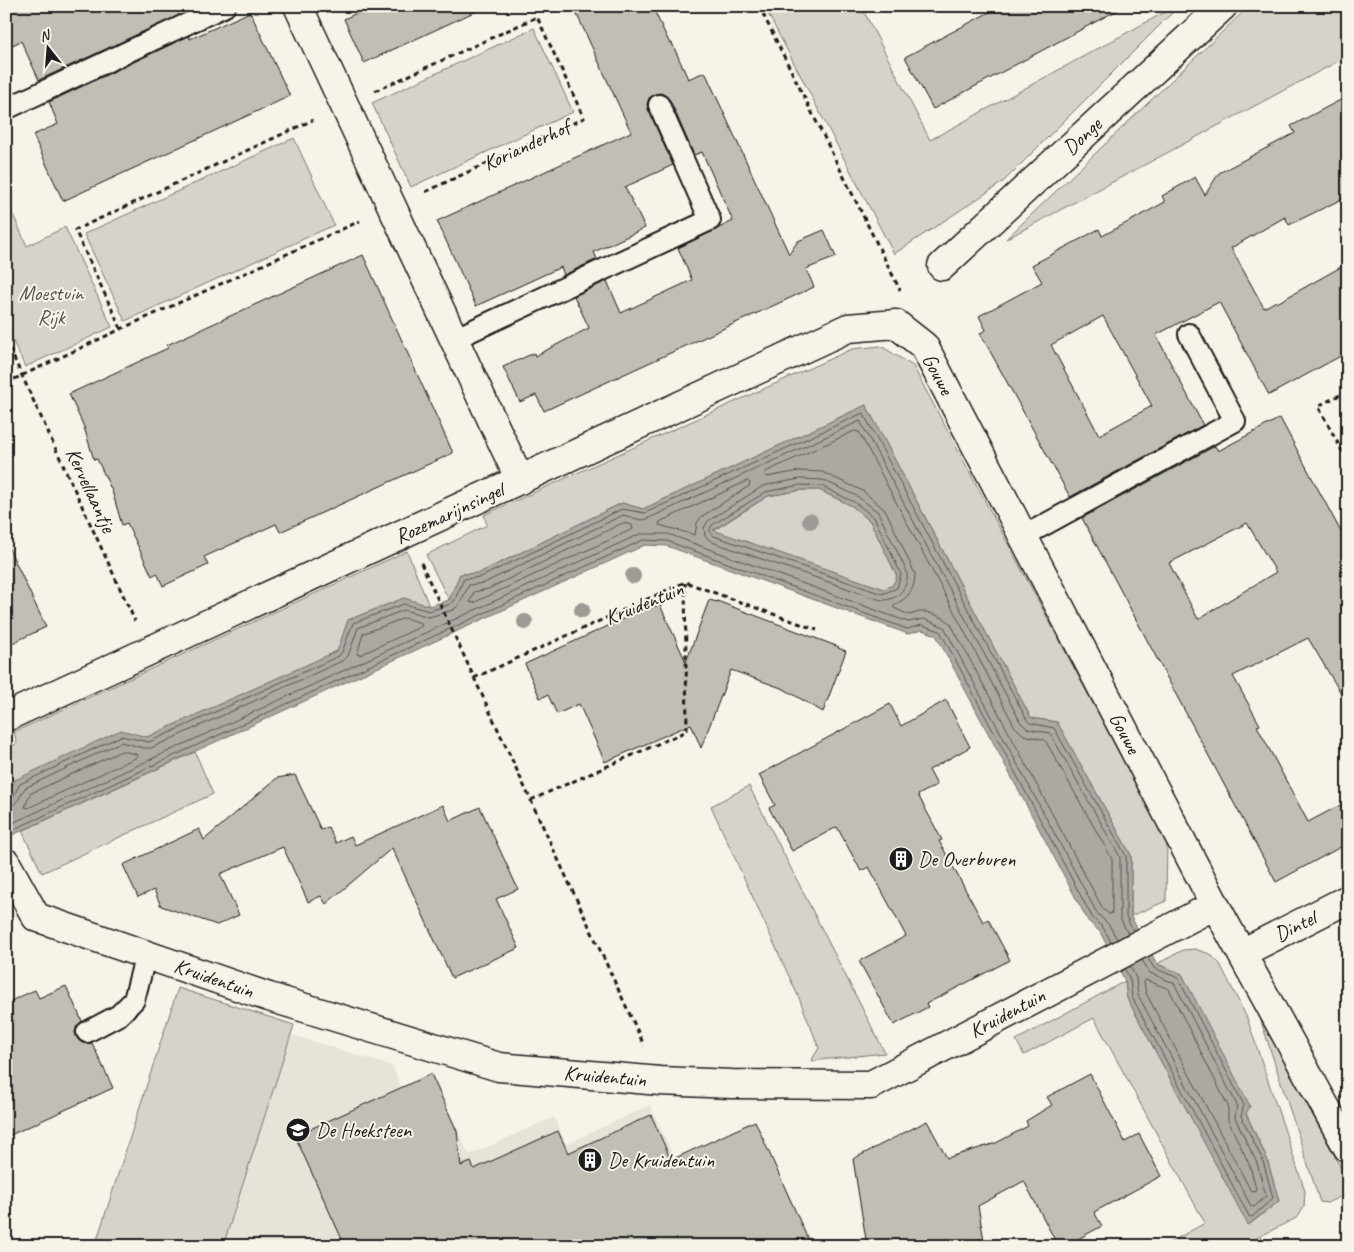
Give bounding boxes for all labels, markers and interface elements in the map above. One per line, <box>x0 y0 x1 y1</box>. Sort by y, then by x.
north arrow <box>22 22 72 72</box>
text: N <box>38 26 53 45</box>
street label: Donge <box>1057 111 1108 160</box>
street label: Korianderhof <box>479 112 578 176</box>
park label: Moestuin Rijk <box>19 280 85 330</box>
street label: Gouwe <box>916 349 960 400</box>
street label: Kervellaantje <box>60 444 122 537</box>
street label: Rozemarijnsingel <box>390 475 511 550</box>
street label: Kruidentuin <box>601 575 688 630</box>
street label: Gouwe <box>1103 708 1147 759</box>
building icon: De Overburen <box>888 846 914 872</box>
place label: De Overburen <box>918 846 1016 872</box>
street label: Dintel <box>1270 903 1323 947</box>
street label: Kruidentuin <box>171 952 258 1004</box>
street label: Kruidentuin <box>965 982 1050 1044</box>
street label: Kruidentuin <box>563 1059 648 1093</box>
school or university icon: De Hoeksteen <box>285 1117 311 1143</box>
place label: De Hoeksteen <box>316 1117 412 1143</box>
building icon: De Kruidentuin <box>577 1147 603 1173</box>
place label: De Kruidentuin <box>608 1147 715 1173</box>

